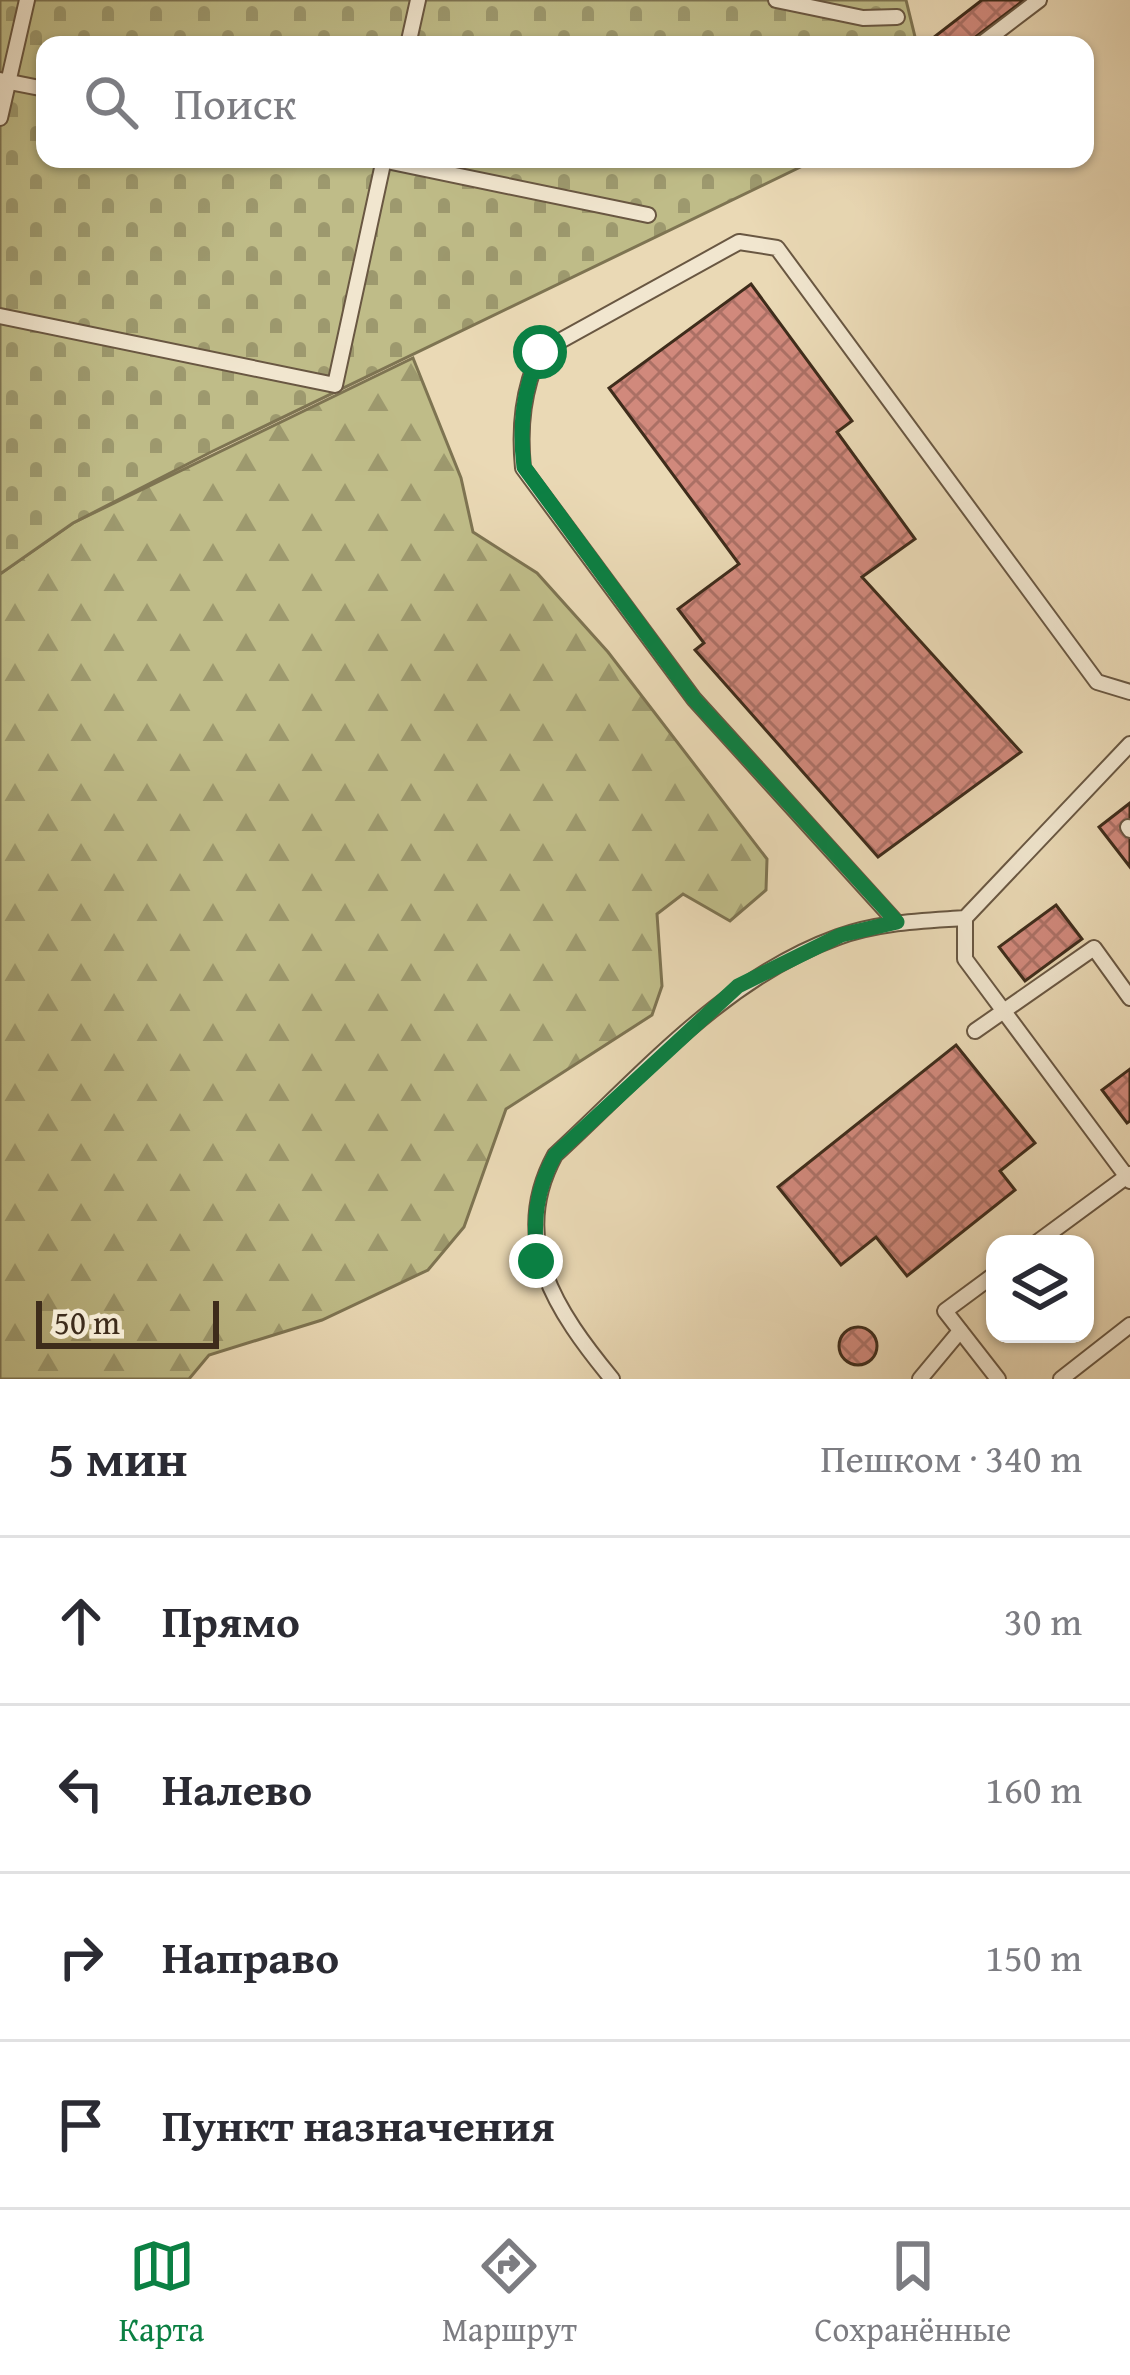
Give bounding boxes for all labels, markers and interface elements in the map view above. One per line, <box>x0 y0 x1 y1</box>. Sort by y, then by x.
search box <box>36 36 1094 168</box>
icon: search <box>78 69 144 135</box>
text: Поиск <box>174 70 296 135</box>
route start <box>513 325 567 379</box>
route end <box>509 1234 563 1288</box>
map controls <box>986 1235 1094 1343</box>
button: layers <box>986 1235 1094 1343</box>
scale bar <box>36 1295 219 1348</box>
text: 50 m <box>54 1298 120 1346</box>
text: 5 мин <box>48 1420 187 1495</box>
text: Пешком · 340 m <box>820 1429 1082 1486</box>
icon: ahead <box>48 1588 114 1654</box>
text: Прямо <box>162 1588 300 1653</box>
text: 30 m <box>1004 1592 1082 1649</box>
icon: left <box>48 1756 114 1822</box>
text: Налево <box>162 1756 312 1821</box>
text: 160 m <box>985 1760 1082 1817</box>
icon: right <box>48 1924 114 1990</box>
text: Направо <box>162 1924 339 1989</box>
text: 150 m <box>985 1928 1082 1985</box>
icon: arrive <box>48 2092 114 2158</box>
text: Пункт назначения <box>162 2092 555 2157</box>
tab: Карта <box>119 2233 204 2353</box>
tab: Маршрут <box>442 2233 577 2353</box>
tab: Сохранённые <box>815 2233 1011 2353</box>

